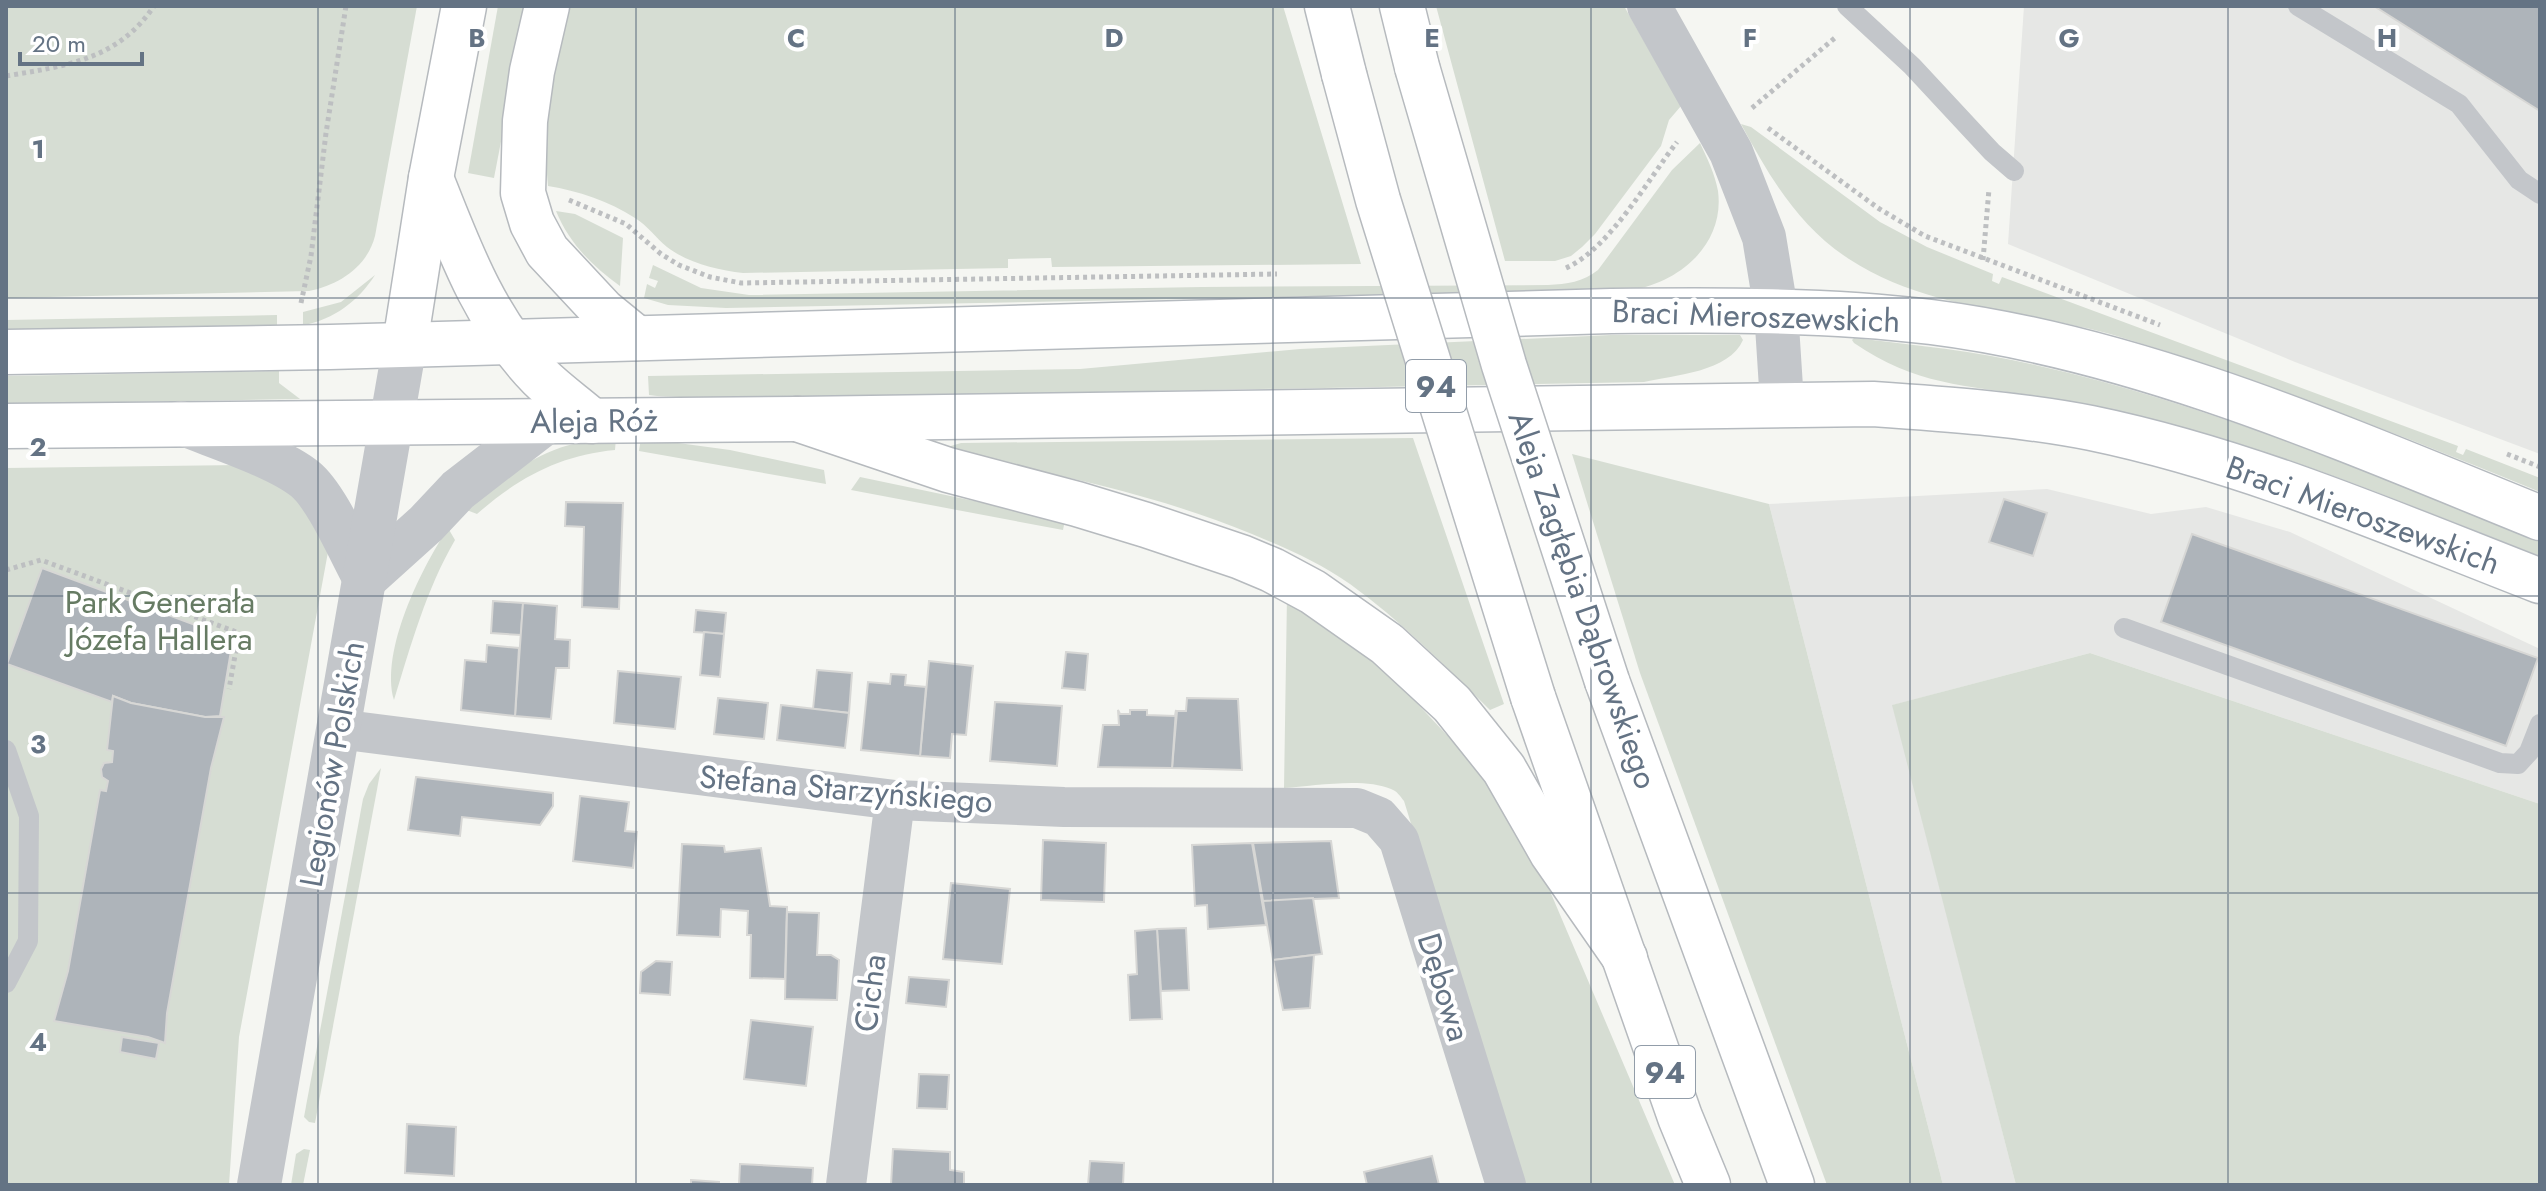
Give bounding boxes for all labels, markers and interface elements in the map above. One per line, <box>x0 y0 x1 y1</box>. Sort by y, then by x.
scale bar <box>20 16 142 66</box>
text: B <box>468 19 486 57</box>
text: C <box>787 19 805 57</box>
text: D <box>1104 19 1124 57</box>
text: E <box>1424 19 1440 57</box>
text: F <box>1743 19 1757 57</box>
text: G <box>2058 19 2080 57</box>
text: H <box>2377 19 2397 57</box>
text: 20 m <box>32 26 86 61</box>
text: 1 <box>31 130 45 168</box>
street label: Braci Mieroszewskich <box>1611 288 1901 344</box>
road number: 94 <box>1406 360 1466 412</box>
street label: Aleja Róż <box>530 397 659 445</box>
street label: Aleja Zagłębia Dąbrowskiego <box>1497 405 1669 795</box>
text: 2 <box>29 428 47 466</box>
street label: Braci Mieroszewskich <box>2220 444 2506 586</box>
park label: Park Generała Józefa Hallera <box>63 579 255 662</box>
street label: Legionów Polskich <box>288 637 376 891</box>
text: 3 <box>30 725 46 763</box>
street label: Stefana Starzyńskiego <box>697 753 995 825</box>
street label: Dębowa <box>1406 927 1482 1047</box>
street label: Cicha <box>842 952 898 1034</box>
text: 4 <box>29 1023 47 1061</box>
road number: 94 <box>1635 1046 1695 1098</box>

